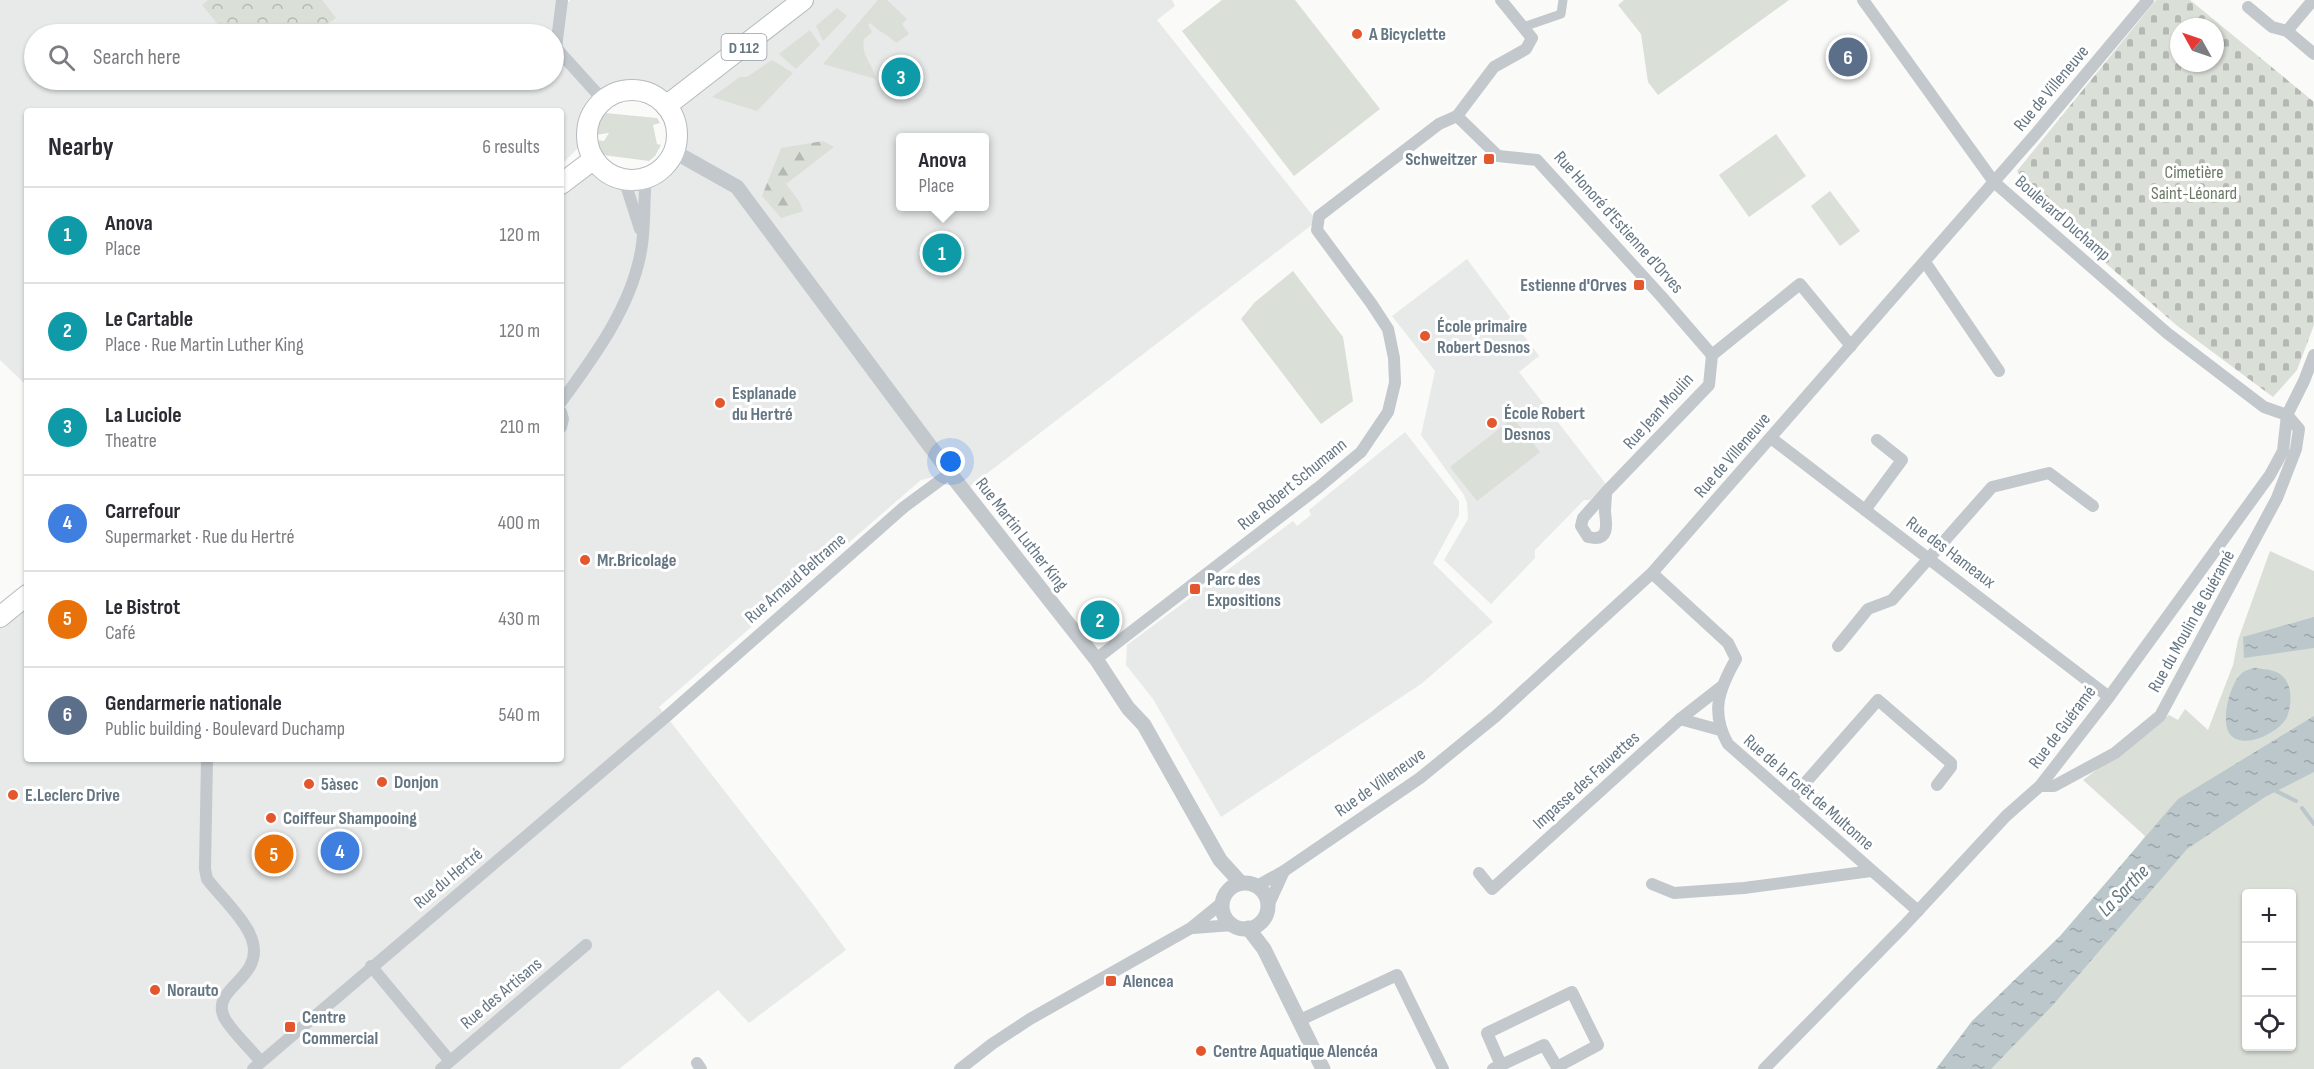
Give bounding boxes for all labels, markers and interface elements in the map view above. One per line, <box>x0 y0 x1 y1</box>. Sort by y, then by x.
north arrow <box>2170 18 2224 72</box>
search box <box>24 24 564 90</box>
place label: A Bicyclette <box>1368 24 1446 45</box>
marker: A Bicyclette <box>1350 27 1364 41</box>
road number: D 112 <box>722 34 766 60</box>
pin: 6 <box>1828 34 1868 80</box>
icon: search <box>45 41 78 74</box>
street label: Rue de Villeneuve <box>2009 41 2093 135</box>
text: Search here <box>93 44 180 71</box>
pin: 3 <box>882 54 920 100</box>
text: Nearby <box>48 132 114 163</box>
popup <box>896 133 989 211</box>
text: 6 results <box>482 135 540 159</box>
text: Anova <box>919 147 966 174</box>
street label: Rue Honoré d'Estienne d'Orves <box>1550 147 1688 297</box>
place label: Schweitzer <box>1405 149 1477 170</box>
marker: Schweitzer <box>1482 152 1496 166</box>
park label: Cimetière Saint-Léonard <box>2151 162 2237 204</box>
street label: Boulevard Duchamp <box>2011 171 2115 266</box>
text: Place <box>919 174 954 198</box>
text: Anova <box>105 210 153 237</box>
text: 1 <box>64 223 71 247</box>
text: 120 m <box>500 223 540 247</box>
pin: 1 <box>922 230 962 276</box>
text: Place <box>105 237 141 261</box>
place label: Estienne d'Orves <box>1520 274 1627 296</box>
marker: Estienne d'Orves <box>1632 278 1646 292</box>
text: Le Cartable <box>105 306 193 333</box>
place label: École primaire Robert Desnos <box>1437 316 1530 358</box>
text: 2 <box>63 319 72 343</box>
text: 120 m <box>500 319 540 343</box>
marker: École primaire Robert Desnos <box>1418 329 1432 343</box>
text: Place · Rue Martin Luther King <box>105 333 304 357</box>
street label: Rue Jean Moulin <box>1619 369 1698 454</box>
place label: Esplanade du Hertré <box>732 383 796 425</box>
marker: Esplanade du Hertré <box>713 396 727 410</box>
text: La Luciole <box>105 402 182 429</box>
place label: École Robert Desnos <box>1504 403 1585 445</box>
street label: Rue de Villeneuve <box>1690 409 1775 502</box>
text: 3 <box>63 415 72 439</box>
text: 210 m <box>500 415 540 439</box>
marker: École Robert Desnos <box>1485 416 1499 430</box>
text: Theatre <box>105 429 157 453</box>
street label: Rue Robert Schumann <box>1234 434 1351 535</box>
your location <box>936 447 965 476</box>
street label: Rue Martin Luther King <box>971 474 1072 595</box>
text: Carrefour <box>105 498 180 525</box>
text: 4 <box>63 511 72 535</box>
text: 400 m <box>498 511 540 535</box>
street label: Rue des Hameaux <box>1902 512 2000 593</box>
text: Supermarket · Rue du Hertré <box>105 525 294 549</box>
street label: Rue Arnaud Beltrame <box>741 529 850 628</box>
street label: Rue du Moulin de Guéramé <box>2144 547 2239 696</box>
place label: Mr.Bricolage <box>597 550 676 571</box>
marker: Mr.Bricolage <box>578 553 592 567</box>
place label: Parc des Expositions <box>1207 569 1281 611</box>
marker: Parc des Expositions <box>1188 582 1202 596</box>
text: Le Bistrot <box>105 594 180 621</box>
pin: 2 <box>1080 598 1120 642</box>
text: 5 <box>63 607 72 631</box>
text: 430 m <box>498 607 540 631</box>
text: Café <box>105 621 135 645</box>
street label: Rue de Guéramé <box>2025 682 2100 773</box>
text: Gendarmerie nationale <box>105 690 282 717</box>
text: 6 <box>63 703 72 727</box>
text: 540 m <box>499 703 540 727</box>
text: Public building · Boulevard Duchamp <box>105 717 345 741</box>
street label: Impasse des Fauvettes <box>1529 727 1644 834</box>
street label: Rue de la Forêt de Multonne <box>1739 730 1878 855</box>
street label: Rue de Villeneuve <box>1331 744 1430 821</box>
place label: Donjon <box>394 772 439 793</box>
place label: 5àsec <box>321 774 358 795</box>
marker: Donjon <box>375 775 389 789</box>
marker: 5àsec <box>302 777 316 791</box>
place label: E.Leclerc Drive <box>25 785 120 806</box>
marker: E.Leclerc Drive <box>6 788 20 802</box>
place label: Coiffeur Shampooing <box>283 808 417 829</box>
marker: Coiffeur Shampooing <box>264 811 278 825</box>
pin: 4 <box>320 828 360 874</box>
pin: 5 <box>254 832 294 876</box>
street label: Rue du Hertré <box>410 844 487 913</box>
water label: La Sarthe <box>2093 860 2154 922</box>
map controls <box>2242 889 2296 1051</box>
button: + <box>2242 889 2296 943</box>
button: − <box>2242 943 2296 997</box>
street label: Rue des Artisans <box>456 953 546 1033</box>
place label: Alencea <box>1122 971 1174 992</box>
marker: Alencea <box>1104 974 1118 988</box>
place label: Norauto <box>167 980 219 1001</box>
marker: Norauto <box>148 983 162 997</box>
button: locate <box>2242 997 2296 1051</box>
place label: Centre Commercial <box>302 1007 378 1049</box>
marker: Centre Commercial <box>283 1020 297 1034</box>
place label: Centre Aquatique Alencéa <box>1213 1041 1378 1062</box>
marker: Centre Aquatique Alencéa <box>1194 1044 1208 1058</box>

